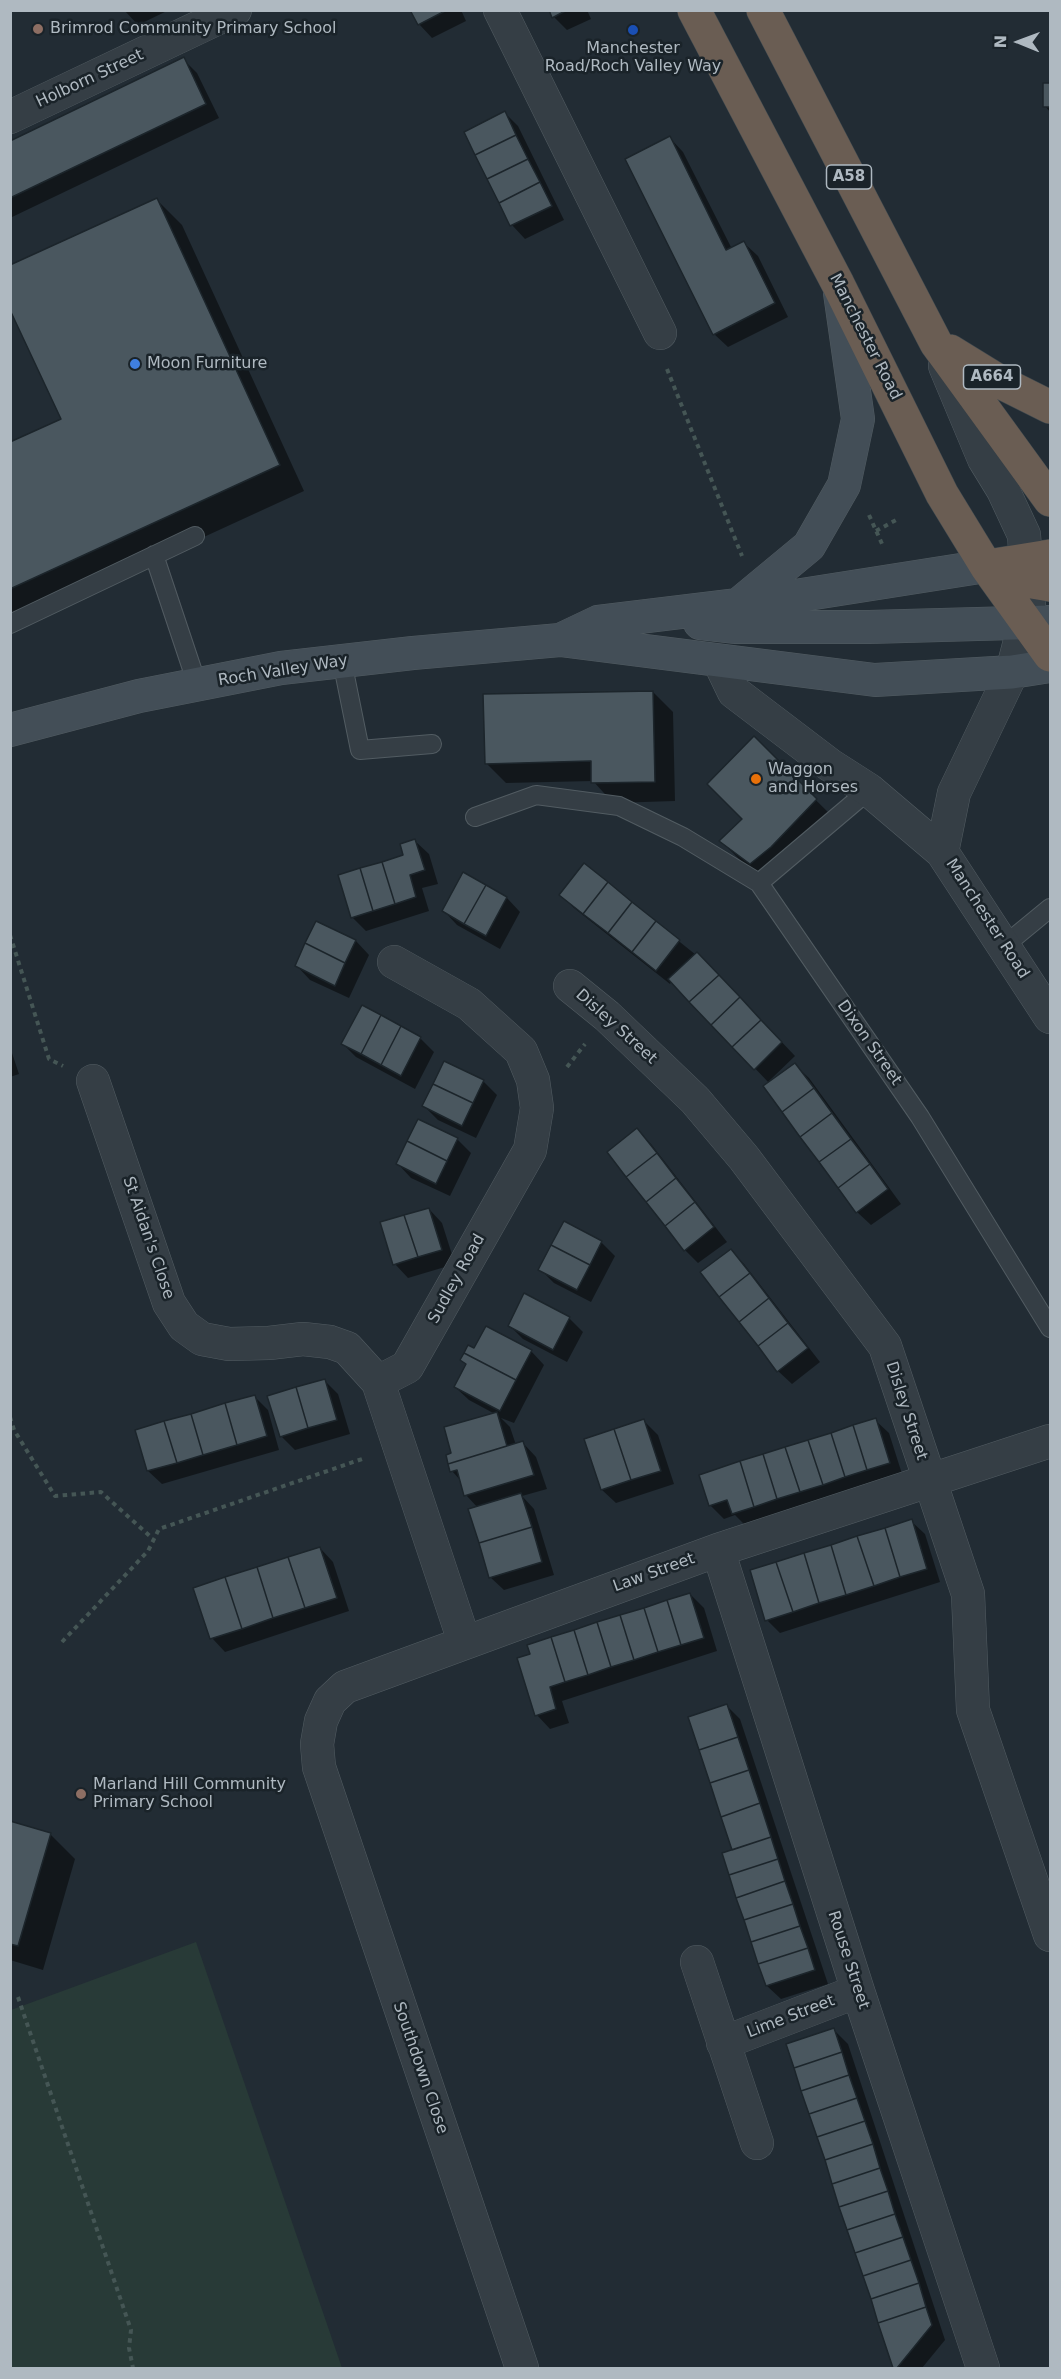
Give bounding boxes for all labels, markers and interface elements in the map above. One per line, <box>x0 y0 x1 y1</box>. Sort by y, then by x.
north arrow <box>989 12 1049 72</box>
place label: Brimrod Community Primary School <box>50 19 337 39</box>
marker: Brimrod Community Primary School <box>31 22 45 36</box>
marker: Manchester Road/Roch Valley Way <box>626 23 640 37</box>
text: N <box>991 35 1010 49</box>
place label: Manchester Road/Roch Valley Way <box>545 39 721 77</box>
street label: Holborn Street <box>33 46 147 112</box>
road number: A58 <box>826 165 872 189</box>
street label: Manchester Road <box>825 271 905 403</box>
place label: Moon Furniture <box>147 354 267 374</box>
marker: Moon Furniture <box>128 357 142 371</box>
road number: A664 <box>964 365 1020 389</box>
street label: Roch Valley Way <box>217 651 349 691</box>
place label: Waggon and Horses <box>768 760 858 798</box>
marker: Waggon and Horses <box>749 772 763 786</box>
street label: Manchester Road <box>941 856 1033 982</box>
street label: Disley Street <box>571 986 661 1068</box>
street label: Dixon Street <box>833 997 905 1089</box>
street label: St Aidan's Close <box>118 1174 178 1302</box>
street label: Sudley Road <box>424 1231 490 1327</box>
street label: Disley Street <box>881 1359 931 1463</box>
street label: Law Street <box>611 1549 697 1597</box>
place label: Marland Hill Community Primary School <box>93 1775 286 1813</box>
marker: Marland Hill Community Primary School <box>74 1787 88 1801</box>
street label: Rouse Street <box>823 1908 873 2012</box>
street label: Lime Street <box>744 1991 838 2043</box>
street label: Southdown Close <box>388 1999 452 2137</box>

